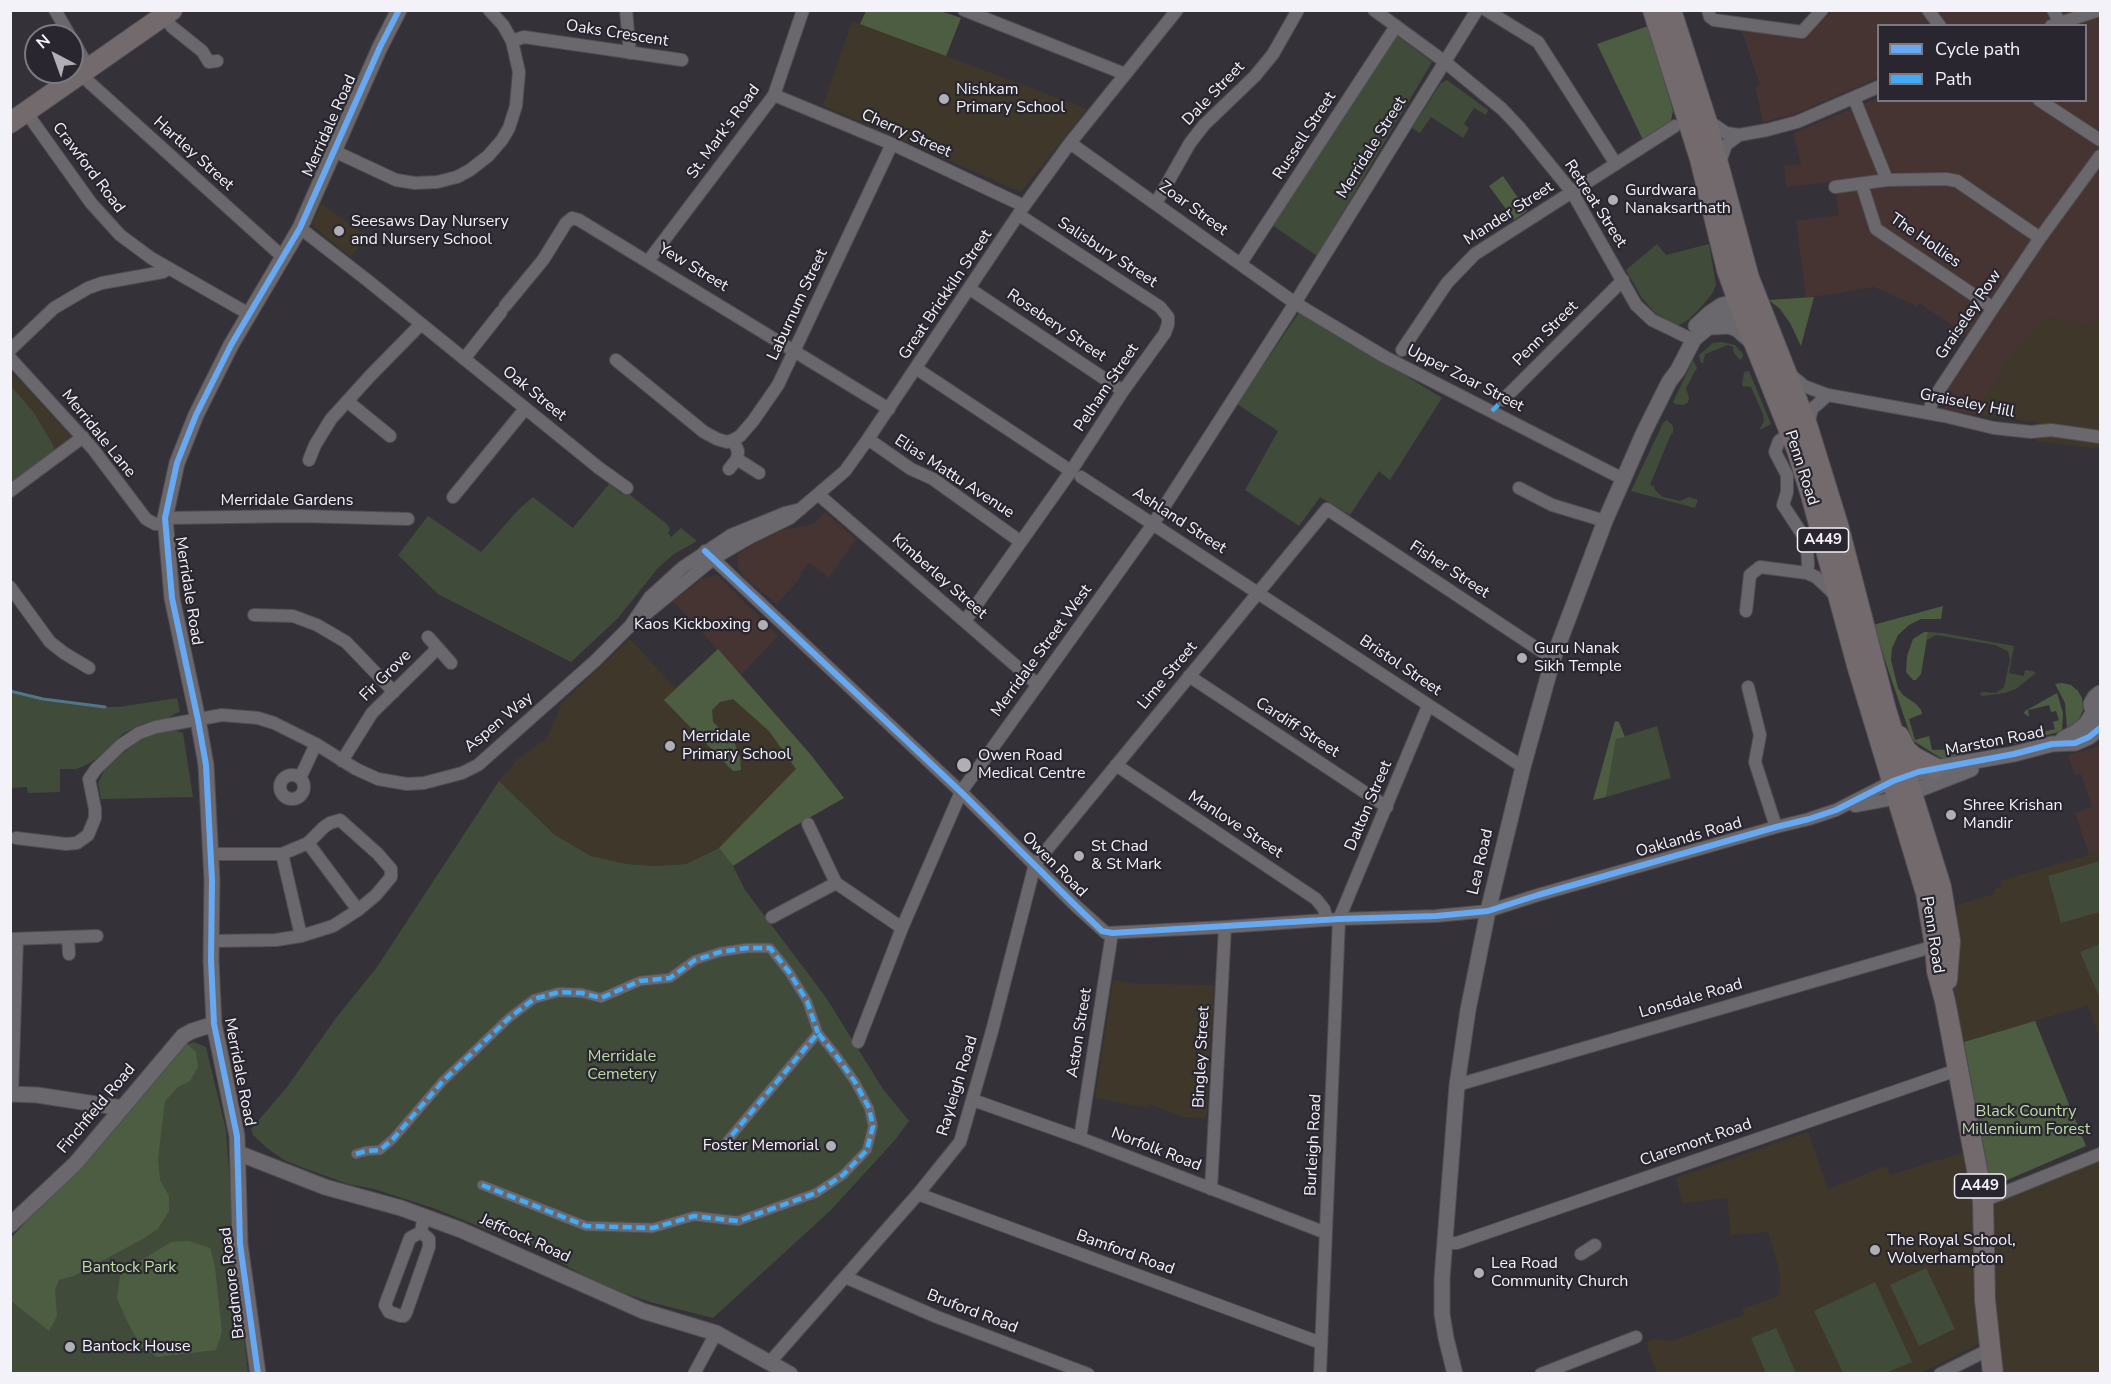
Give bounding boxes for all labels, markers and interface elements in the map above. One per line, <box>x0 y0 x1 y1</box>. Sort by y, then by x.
street label: Oaks Crescent <box>564 16 670 52</box>
north arrow <box>24 24 84 84</box>
legend <box>1877 24 2087 102</box>
text: N <box>32 30 55 54</box>
text: Cycle path <box>1935 37 2020 61</box>
street label: Dale Street <box>1179 58 1249 130</box>
text: Path <box>1935 67 1972 91</box>
street label: Merridale Road <box>299 72 361 180</box>
place label: Nishkam Primary School <box>956 80 1065 118</box>
street label: St. Mark's Road <box>683 81 765 183</box>
street label: Russell Street <box>1269 88 1341 184</box>
marker: Nishkam Primary School <box>937 92 951 106</box>
street label: Merridale Street <box>1333 94 1411 202</box>
street label: Cherry Street <box>858 106 954 162</box>
street label: Hartley Street <box>149 113 237 195</box>
street label: Crawford Road <box>48 119 128 217</box>
street label: Retreat Street <box>1560 157 1630 251</box>
street label: Zoar Street <box>1155 178 1231 240</box>
street label: Mander Street <box>1461 178 1557 250</box>
place label: Gurdwara Nanaksarthath <box>1625 181 1731 219</box>
marker: Gurdwara Nanaksarthath <box>1606 193 1620 207</box>
street label: The Hollies <box>1886 210 1964 272</box>
place label: Seesaws Day Nursery and Nursery School <box>351 212 509 250</box>
street label: Salisbury Street <box>1054 214 1160 292</box>
marker: Seesaws Day Nursery and Nursery School <box>332 224 346 238</box>
street label: Great Brickkiln Street <box>895 226 997 364</box>
street label: Yew Street <box>655 240 731 296</box>
street label: Laburnum Street <box>764 246 832 364</box>
street label: Graiseley Row <box>1932 267 2006 363</box>
street label: Rosebery Street <box>1003 286 1109 366</box>
street label: Penn Street <box>1509 297 1583 371</box>
street label: Pelham Street <box>1071 340 1143 436</box>
street label: Upper Zoar Street <box>1403 341 1527 417</box>
street label: Oak Street <box>498 362 570 426</box>
street label: Graiseley Hill <box>1918 385 2016 423</box>
street label: Merridale Lane <box>57 386 139 482</box>
street label: Penn Road <box>1780 428 1822 508</box>
street label: Elias Mattu Avenue <box>891 431 1017 523</box>
street label: Ashland Street <box>1129 484 1229 558</box>
street label: Merridale Gardens <box>221 491 353 511</box>
road number: A449 <box>1798 528 1848 552</box>
street label: Kimberley Street <box>887 530 991 624</box>
street label: Merridale Road <box>170 535 206 647</box>
street label: Fisher Street <box>1405 537 1493 603</box>
street label: Merridale Street West <box>988 581 1096 721</box>
place label: Kaos Kickboxing <box>634 615 751 635</box>
marker: Kaos Kickboxing <box>756 618 770 632</box>
street label: Bristol Street <box>1355 632 1445 700</box>
street label: Lime Street <box>1134 638 1202 714</box>
place label: Guru Nanak Sikh Temple <box>1534 639 1622 677</box>
street label: Fir Grove <box>356 646 416 706</box>
marker: Guru Nanak Sikh Temple <box>1515 651 1529 665</box>
street label: Aspen Way <box>461 689 537 757</box>
street label: Cardiff Street <box>1252 694 1342 762</box>
street label: Marston Road <box>1944 723 2046 761</box>
place label: Merridale Primary School <box>682 727 791 765</box>
marker: Merridale Primary School <box>663 739 677 753</box>
place label: Owen Road Medical Centre <box>978 746 1085 784</box>
marker: Owen Road Medical Centre <box>955 756 973 774</box>
street label: Dalton Street <box>1341 758 1397 854</box>
street label: Manlove Street <box>1184 787 1286 863</box>
place label: Shree Krishan Mandir <box>1963 796 2062 834</box>
marker: Shree Krishan Mandir <box>1944 808 1958 822</box>
street label: Oaklands Road <box>1634 814 1744 862</box>
street label: Lea Road <box>1464 827 1498 897</box>
street label: Owen Road <box>1017 828 1091 902</box>
place label: St Chad & St Mark <box>1091 837 1162 875</box>
marker: St Chad & St Mark <box>1072 849 1086 863</box>
street label: Penn Road <box>1916 895 1948 975</box>
street label: Lonsdale Road <box>1637 975 1745 1023</box>
street label: Aston Street <box>1063 987 1097 1079</box>
street label: Bingley Street <box>1190 1006 1214 1108</box>
street label: Merridale Road <box>219 1016 259 1128</box>
street label: Rayleigh Road <box>934 1033 982 1139</box>
park label: Merridale Cemetery <box>587 1047 657 1085</box>
street label: Finchfield Road <box>54 1060 140 1158</box>
street label: Burleigh Road <box>1302 1093 1326 1197</box>
park label: Black Country Millennium Forest <box>1962 1102 2090 1140</box>
street label: Claremont Road <box>1638 1115 1754 1171</box>
street label: Norfolk Road <box>1108 1124 1204 1176</box>
place label: Foster Memorial <box>703 1136 819 1156</box>
marker: Foster Memorial <box>824 1139 838 1153</box>
road number: A449 <box>1954 1174 2006 1198</box>
street label: Jeffcock Road <box>477 1211 573 1267</box>
street label: Bradmore Road <box>217 1226 249 1340</box>
street label: Bamford Road <box>1073 1226 1177 1280</box>
place label: The Royal School, Wolverhampton <box>1887 1231 2016 1269</box>
marker: The Royal School, Wolverhampton <box>1868 1243 1882 1257</box>
place label: Lea Road Community Church <box>1491 1254 1628 1292</box>
park label: Bantock Park <box>82 1258 176 1278</box>
marker: Lea Road Community Church <box>1472 1266 1486 1280</box>
street label: Bruford Road <box>924 1286 1020 1338</box>
place label: Bantock House <box>82 1337 191 1357</box>
marker: Bantock House <box>63 1340 77 1354</box>

